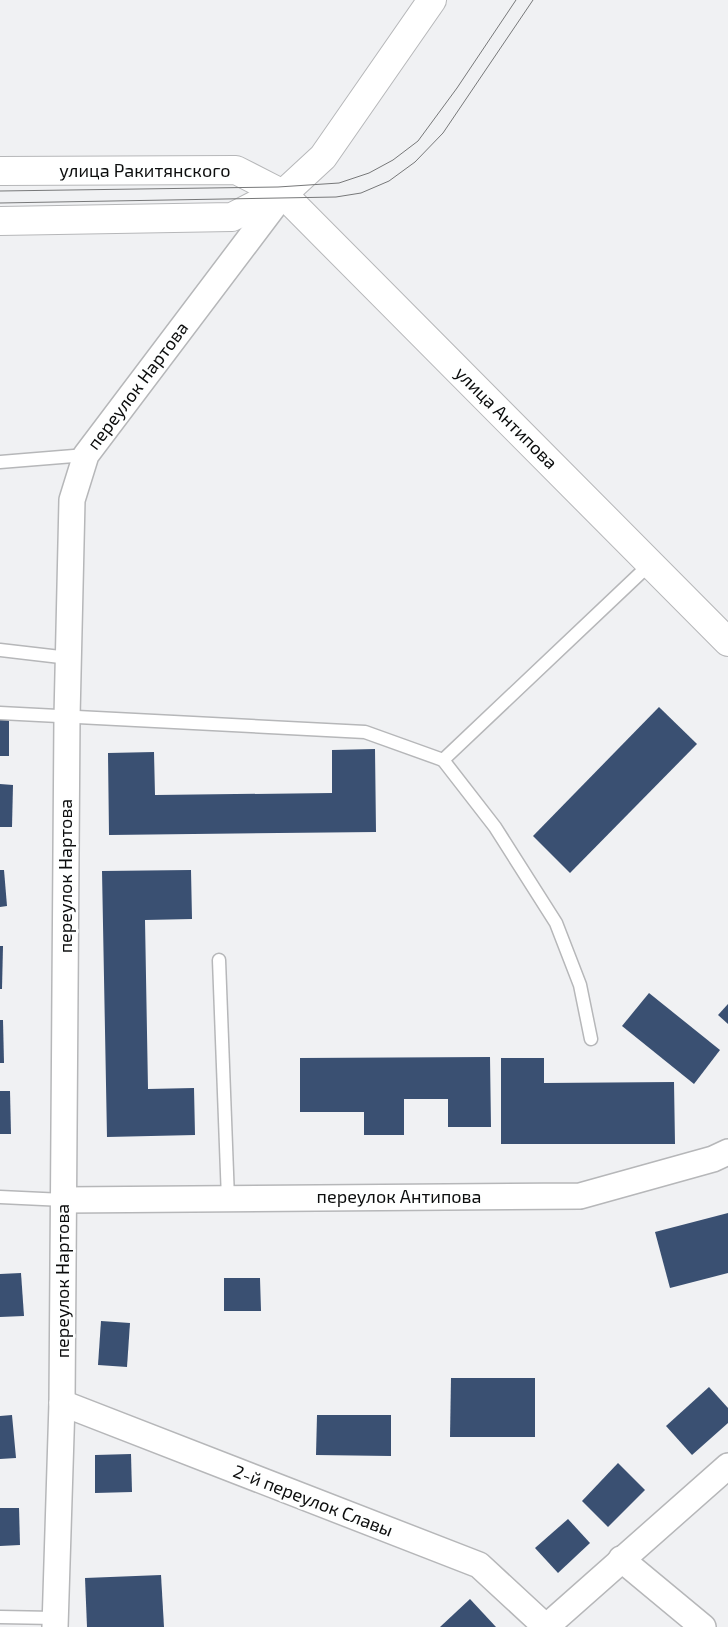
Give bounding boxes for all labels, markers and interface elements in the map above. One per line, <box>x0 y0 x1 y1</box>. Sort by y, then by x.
street label: улица Ракитянского <box>59 159 231 181</box>
street label: переулок Нартова <box>82 317 193 454</box>
street label: улица Антипова <box>451 361 563 473</box>
street label: переулок Нартова <box>54 799 76 953</box>
street label: переулок Антипова <box>317 1185 481 1207</box>
street label: переулок Нартова <box>51 1204 73 1358</box>
street label: 2-й переулок Славы <box>230 1459 396 1541</box>

